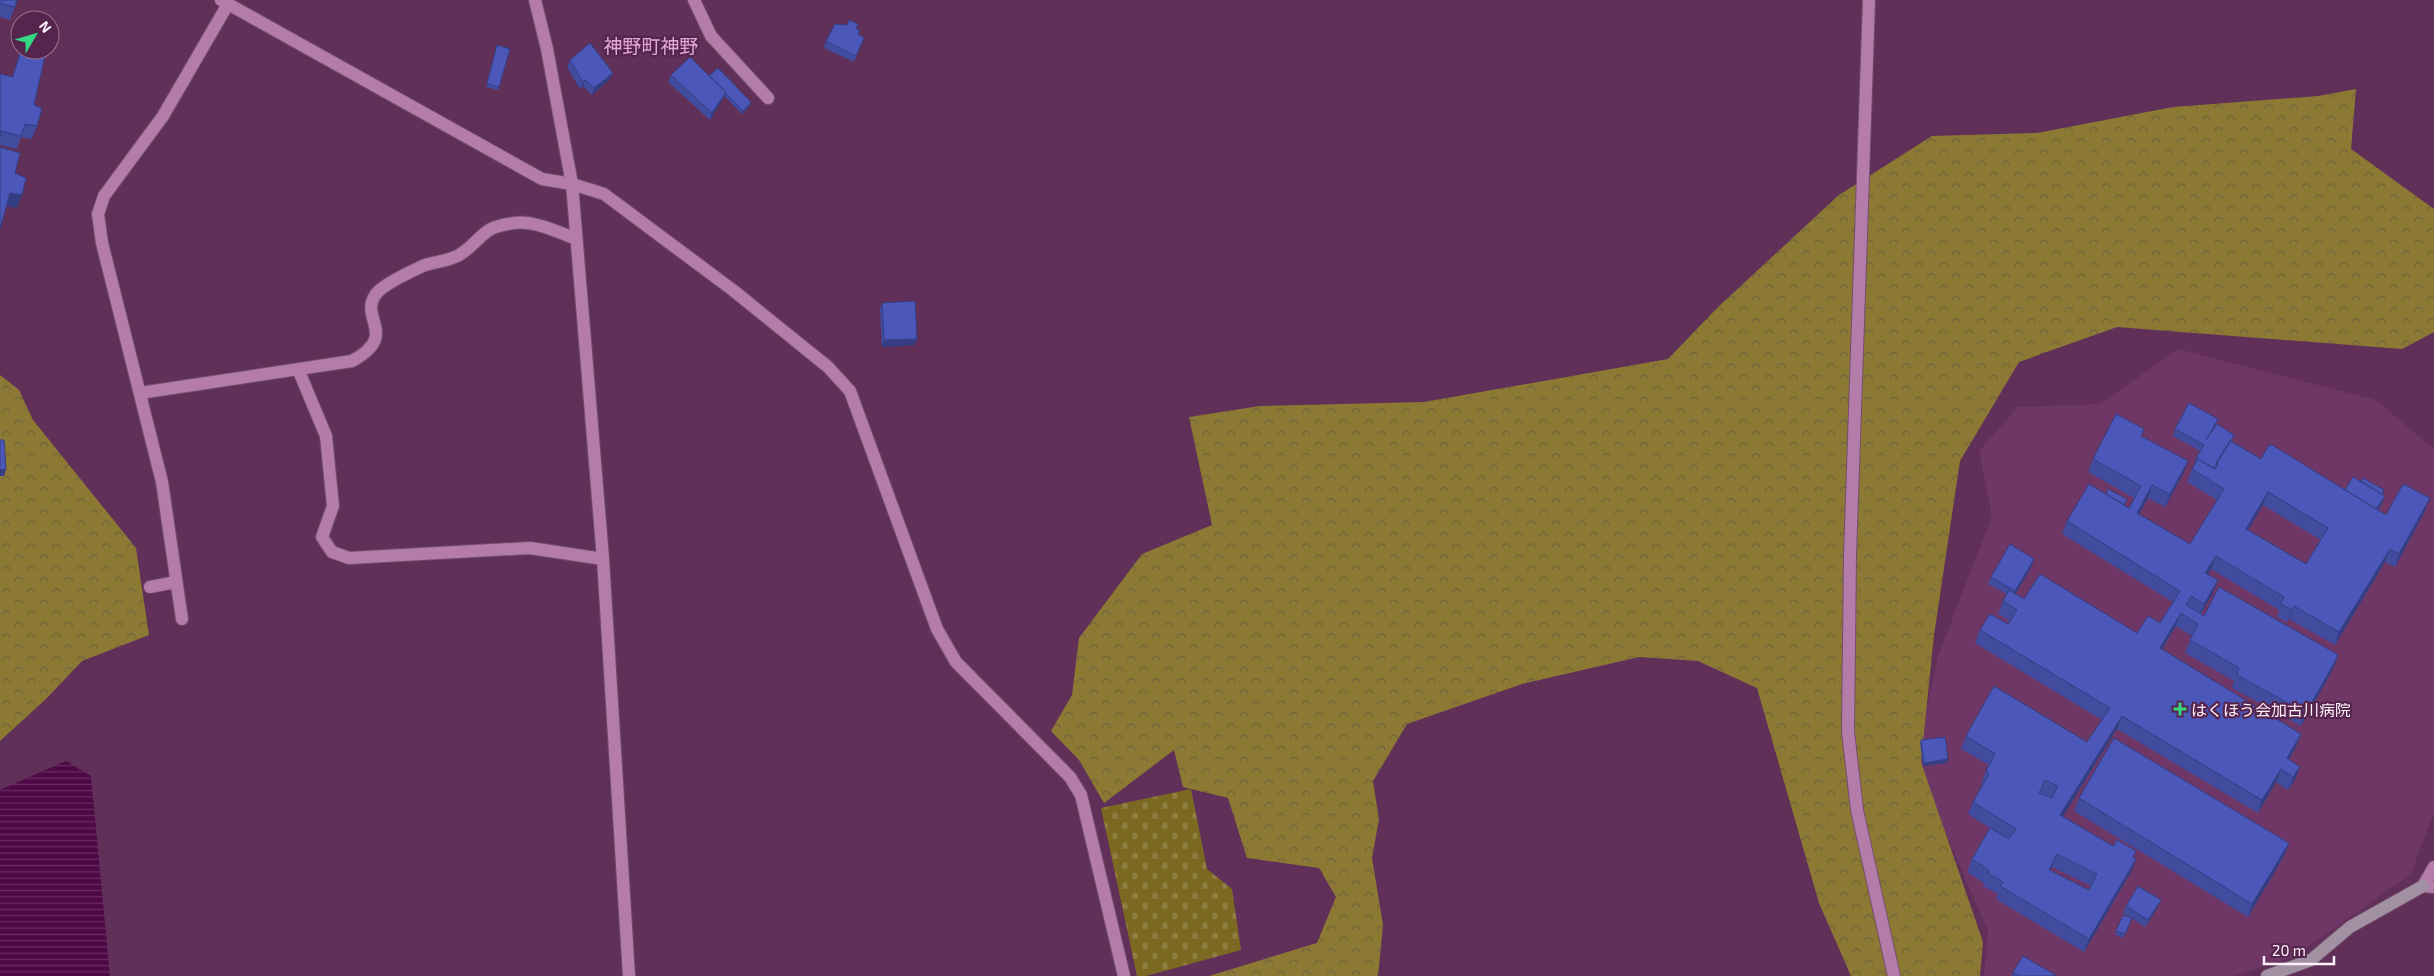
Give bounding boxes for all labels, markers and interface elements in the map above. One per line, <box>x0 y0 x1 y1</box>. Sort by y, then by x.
north arrow <box>10 10 60 60</box>
text: N <box>36 17 55 36</box>
district label: 神野町神野 <box>603 34 699 57</box>
place label: はくほう会加古川病院 <box>2191 700 2351 719</box>
marker: はくほう会加古川病院 <box>2173 702 2187 716</box>
scale bar <box>2264 934 2334 966</box>
text: 20 m <box>2272 941 2306 959</box>

